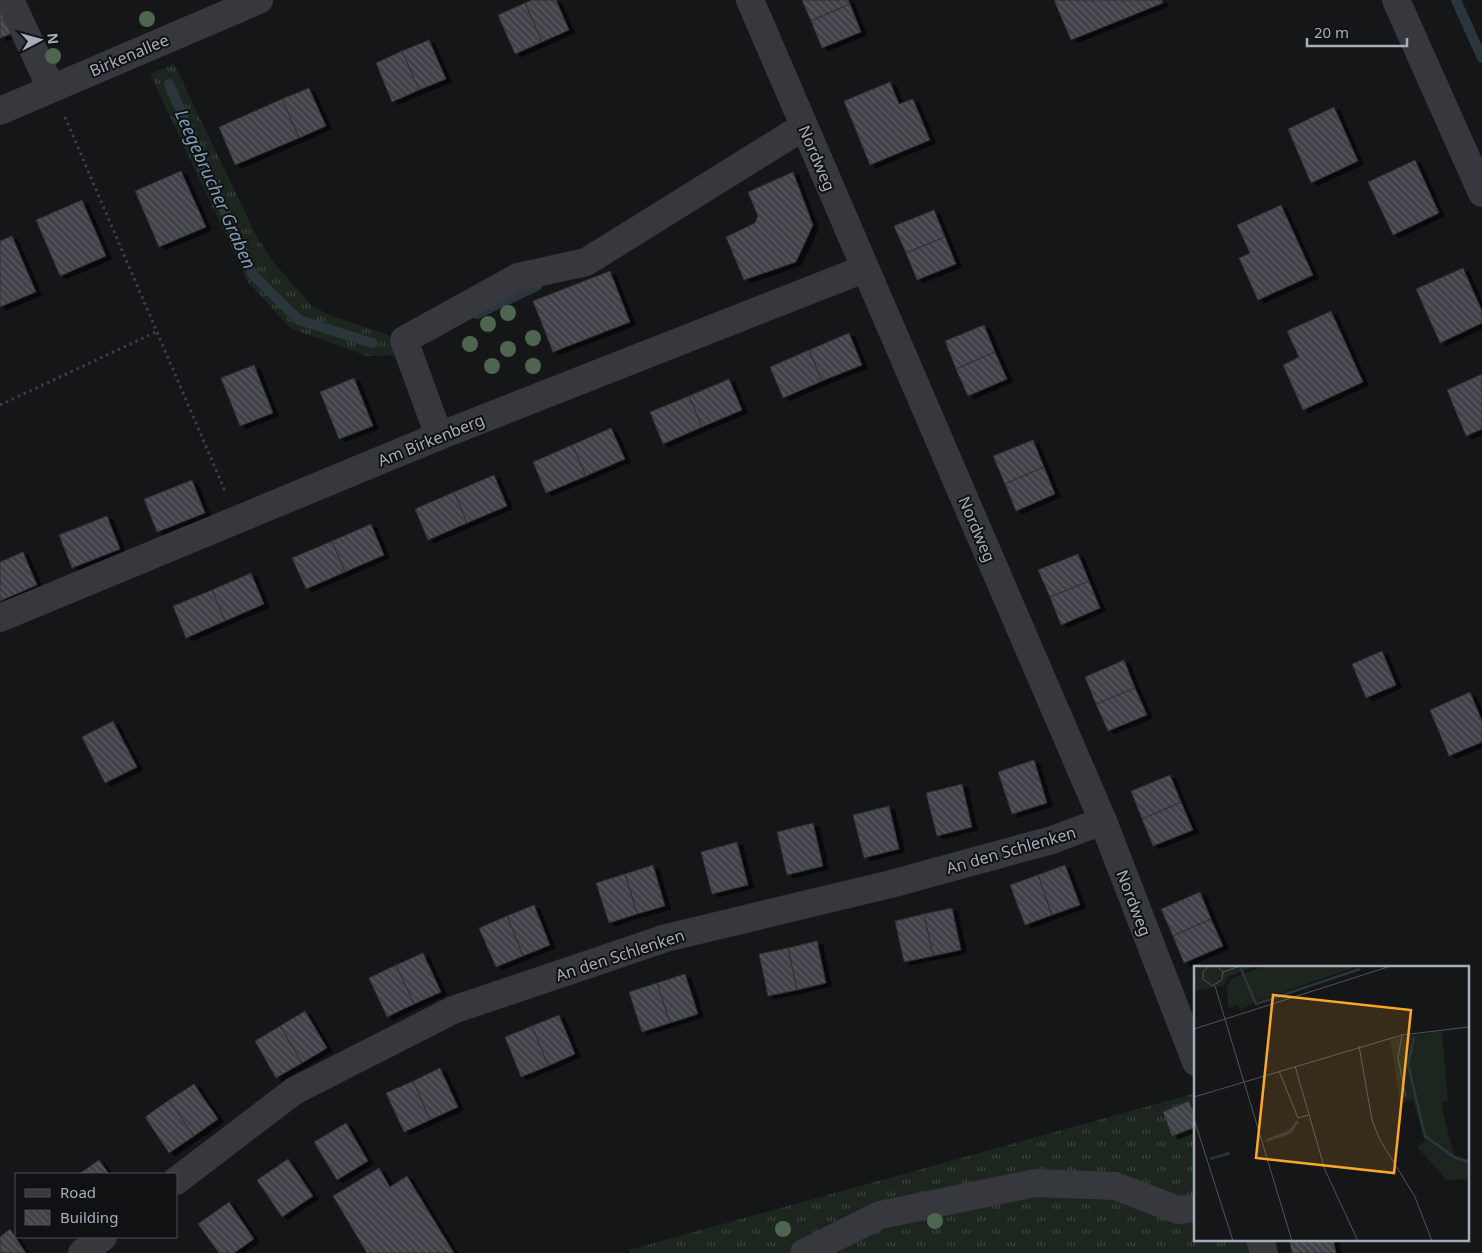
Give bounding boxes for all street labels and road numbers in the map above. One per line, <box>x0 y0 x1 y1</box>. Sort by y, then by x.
street label: Birkenallee <box>86 28 172 82</box>
street label: Nordweg <box>793 122 841 194</box>
street label: Am Birkenberg <box>374 409 488 471</box>
street label: Nordweg <box>953 493 1001 565</box>
street label: An den Schlenken <box>944 821 1078 879</box>
street label: Nordweg <box>1111 867 1157 939</box>
street label: An den Schlenken <box>553 924 687 986</box>

